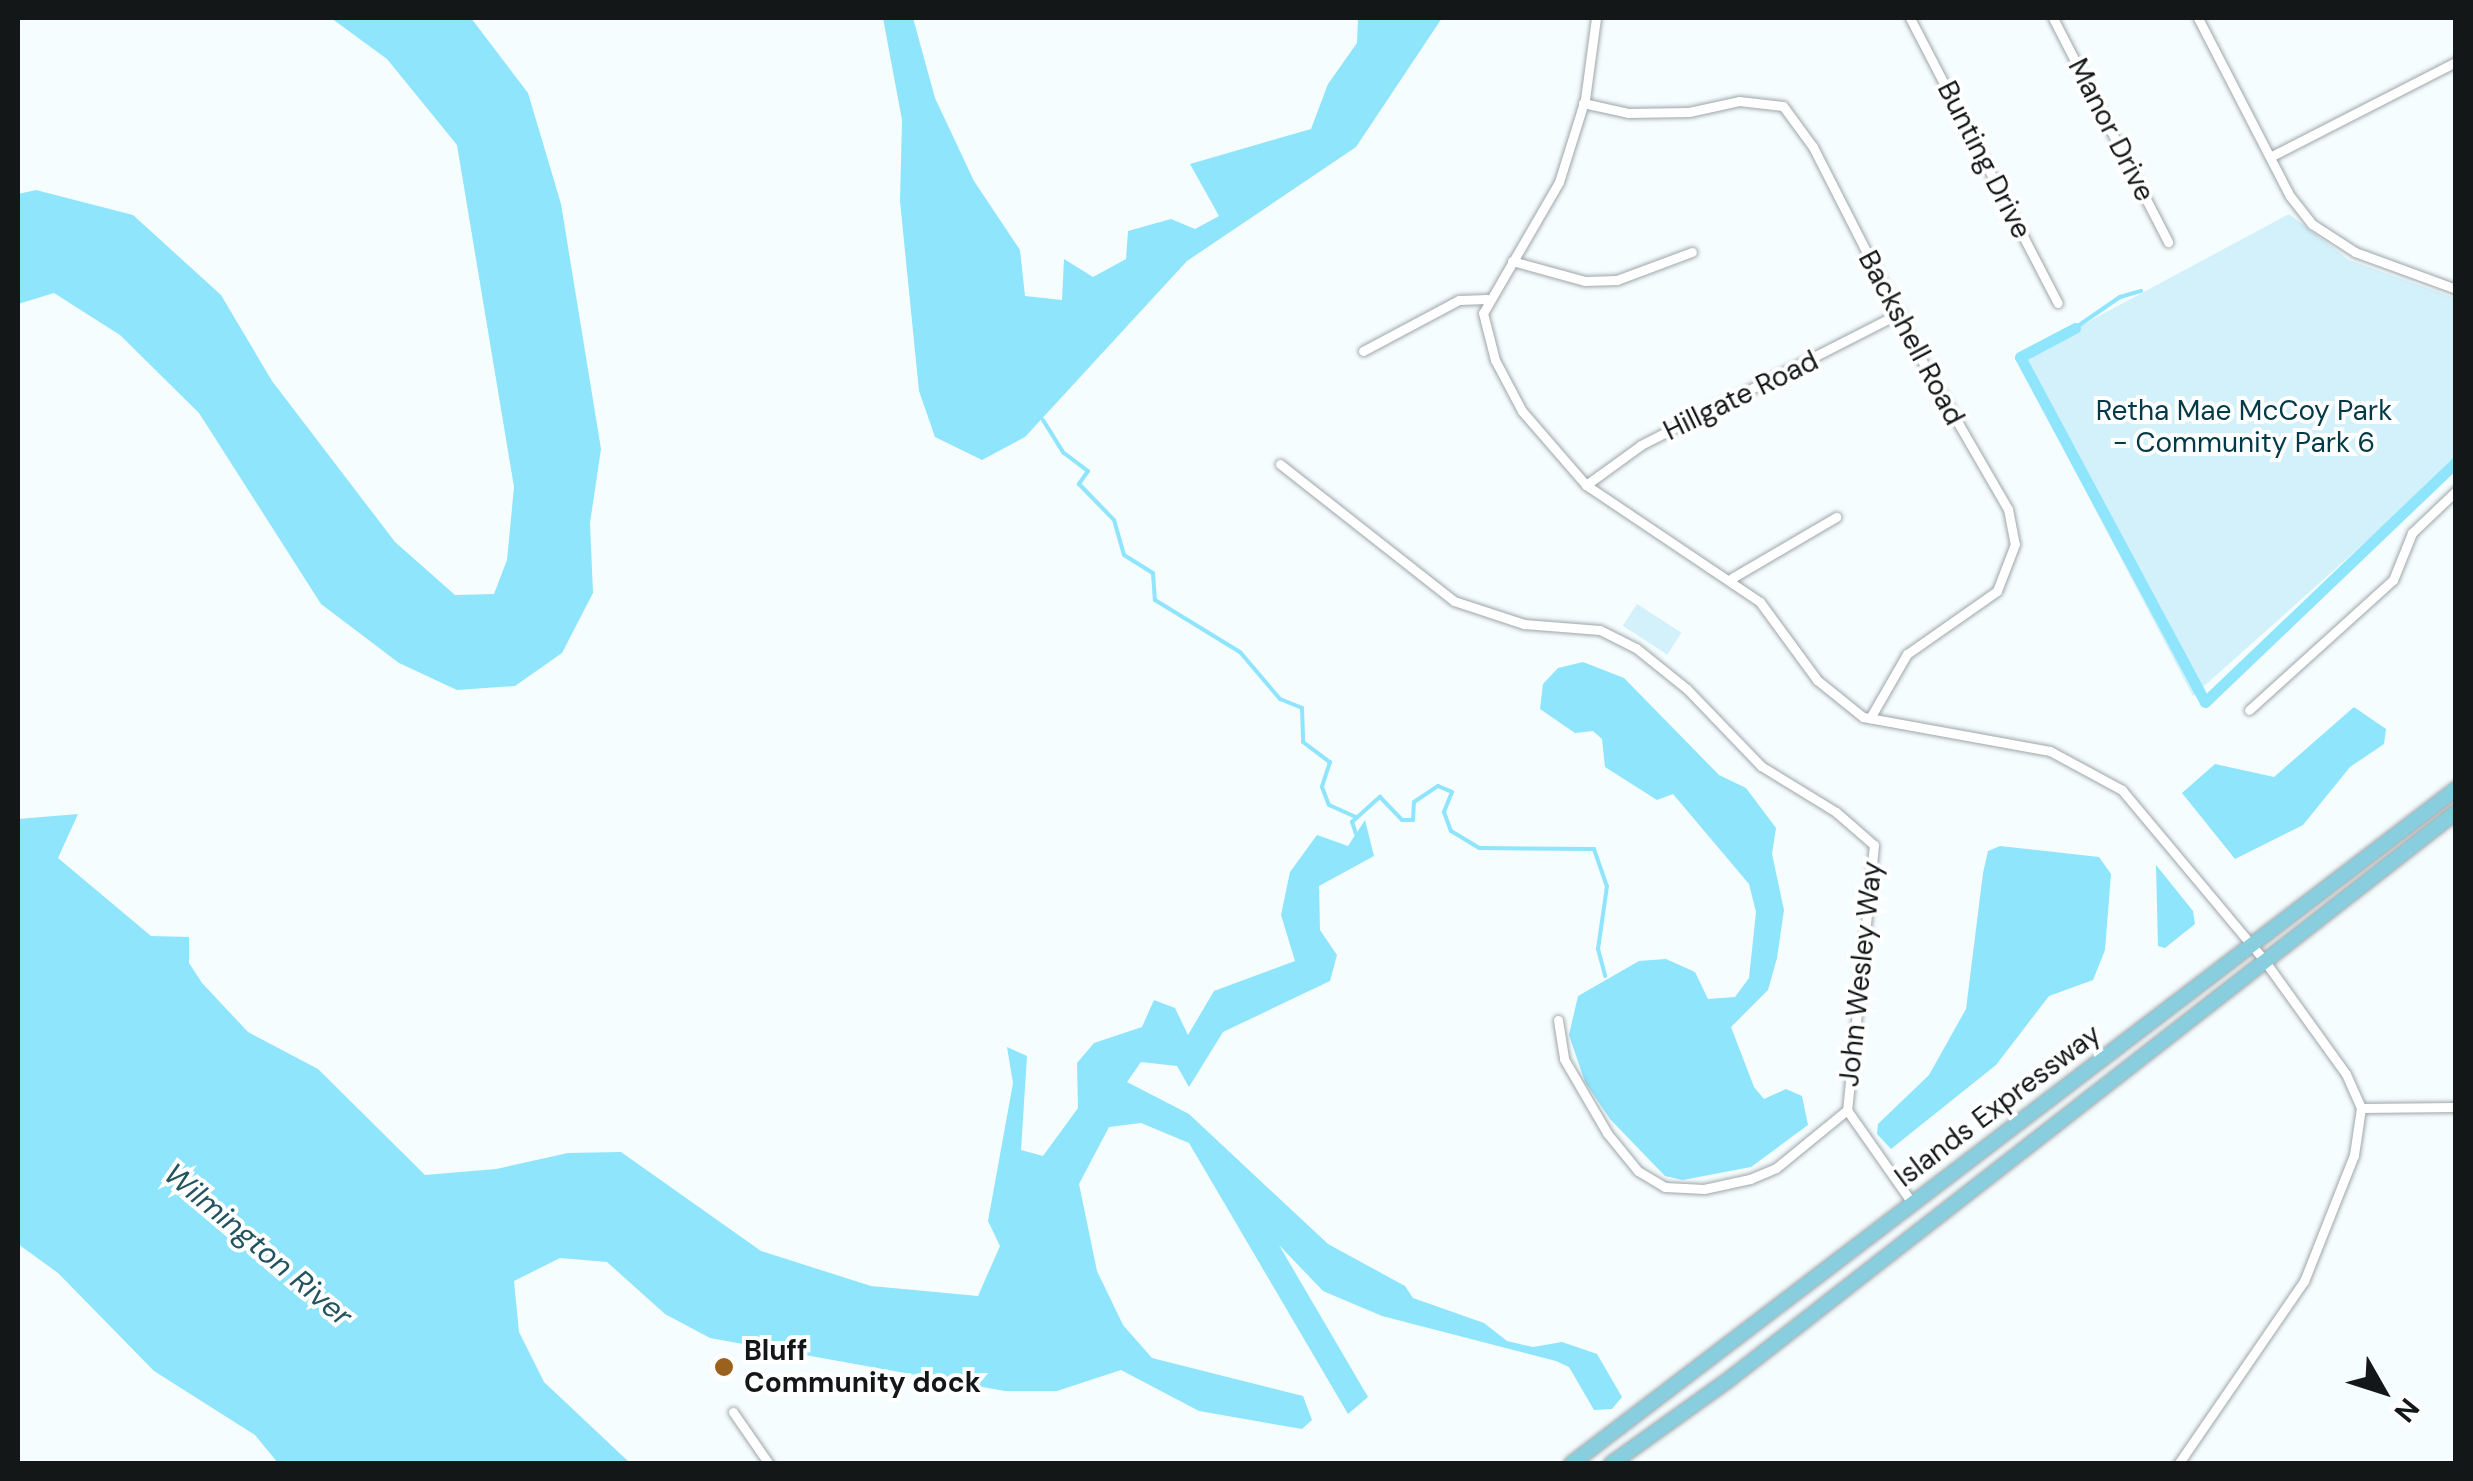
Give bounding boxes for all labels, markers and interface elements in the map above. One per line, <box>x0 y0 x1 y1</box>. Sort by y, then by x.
street label: Manor Drive <box>2061 53 2161 207</box>
street label: Bunting Drive <box>1930 76 2038 244</box>
street label: Backshell Road <box>1851 245 1971 431</box>
street label: Hillgate Road <box>1658 344 1824 448</box>
park label: Retha Mae McCoy Park - Community Park 6 <box>2096 394 2392 460</box>
street label: John Wesley Way <box>1832 860 1890 1088</box>
street label: Islands Expressway <box>1888 1018 2108 1194</box>
water label: Wilmington River <box>157 1156 359 1334</box>
place label: Bluff Community dock <box>744 1334 981 1400</box>
north arrow <box>2333 1341 2433 1441</box>
marker: Bluff Community dock <box>713 1356 735 1378</box>
text: N <box>2386 1391 2428 1430</box>

